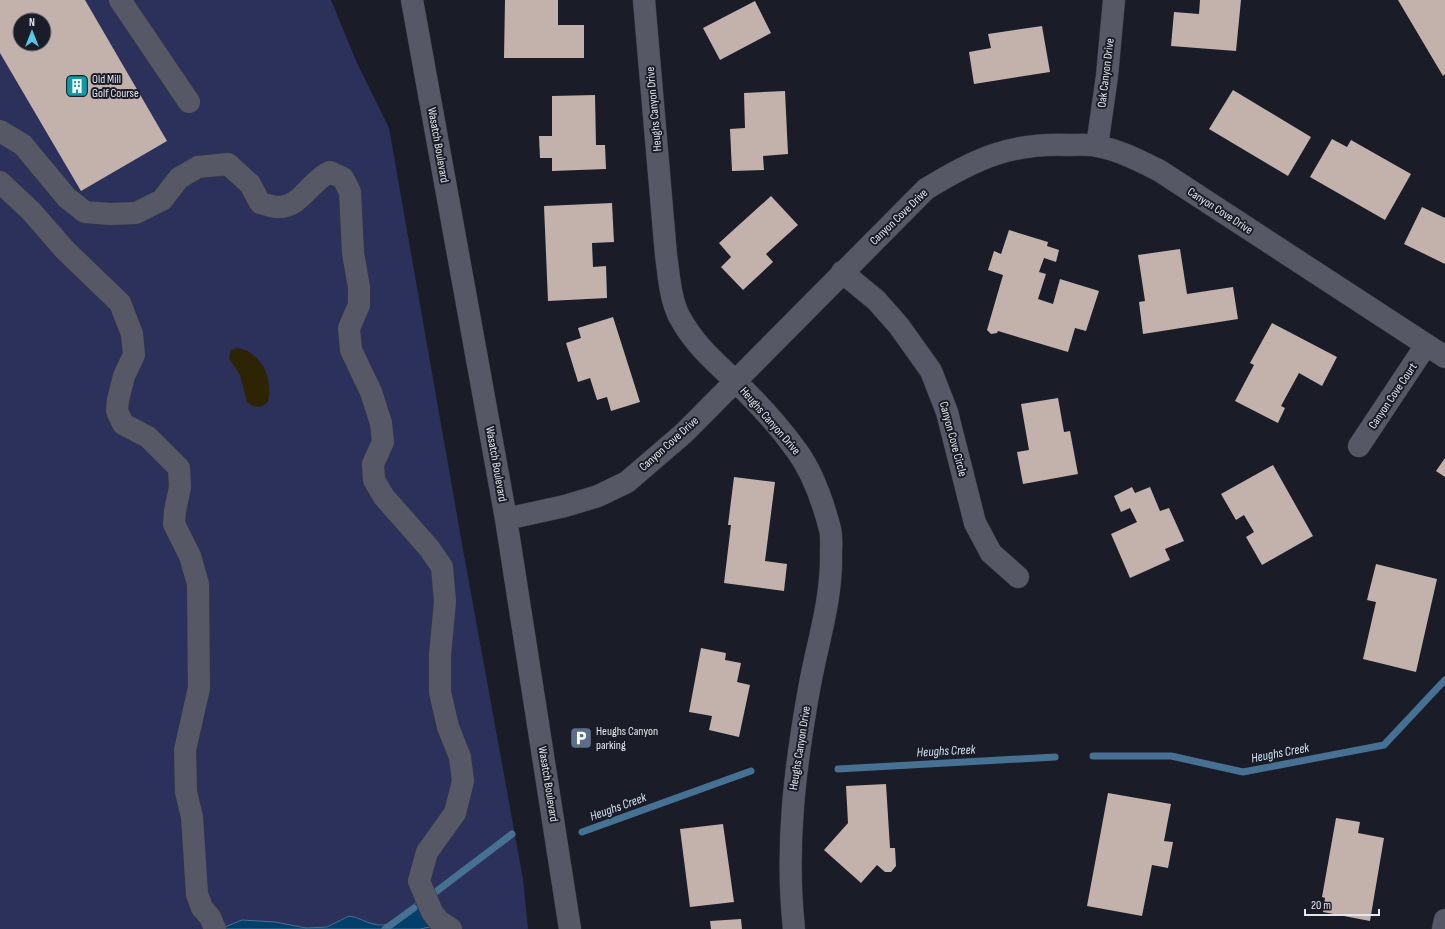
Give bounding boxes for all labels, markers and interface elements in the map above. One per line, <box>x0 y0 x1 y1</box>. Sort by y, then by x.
north arrow <box>12 12 52 52</box>
text: N <box>29 16 35 29</box>
street label: Oak Canyon Drive <box>1094 37 1118 109</box>
street label: Heughs Canyon Drive <box>643 66 665 152</box>
place label: Old Mill Golf Course <box>92 72 139 101</box>
building icon: Old Mill Golf Course <box>64 73 90 99</box>
street label: Wasatch Boulevard <box>424 106 452 184</box>
street label: Canyon Cove Drive <box>1185 184 1256 238</box>
street label: Canyon Cove Drive <box>867 186 931 248</box>
street label: Canyon Cove Court <box>1365 360 1421 432</box>
street label: Heughs Canyon Drive <box>736 384 804 458</box>
street label: Canyon Cove Circle <box>936 400 970 478</box>
street label: Canyon Cove Drive <box>636 413 702 475</box>
street label: Wasatch Boulevard <box>482 425 510 503</box>
street label: Heughs Canyon Drive <box>786 705 814 791</box>
place label: Heughs Canyon parking <box>596 724 658 753</box>
parking icon: Heughs Canyon parking <box>568 725 594 751</box>
water label: Heughs Creek <box>1250 739 1312 766</box>
water label: Heughs Creek <box>916 741 977 761</box>
street label: Wasatch Boulevard <box>535 745 561 823</box>
water label: Heughs Creek <box>588 789 649 825</box>
scale bar <box>1305 891 1379 917</box>
text: 20 m <box>1311 898 1331 913</box>

